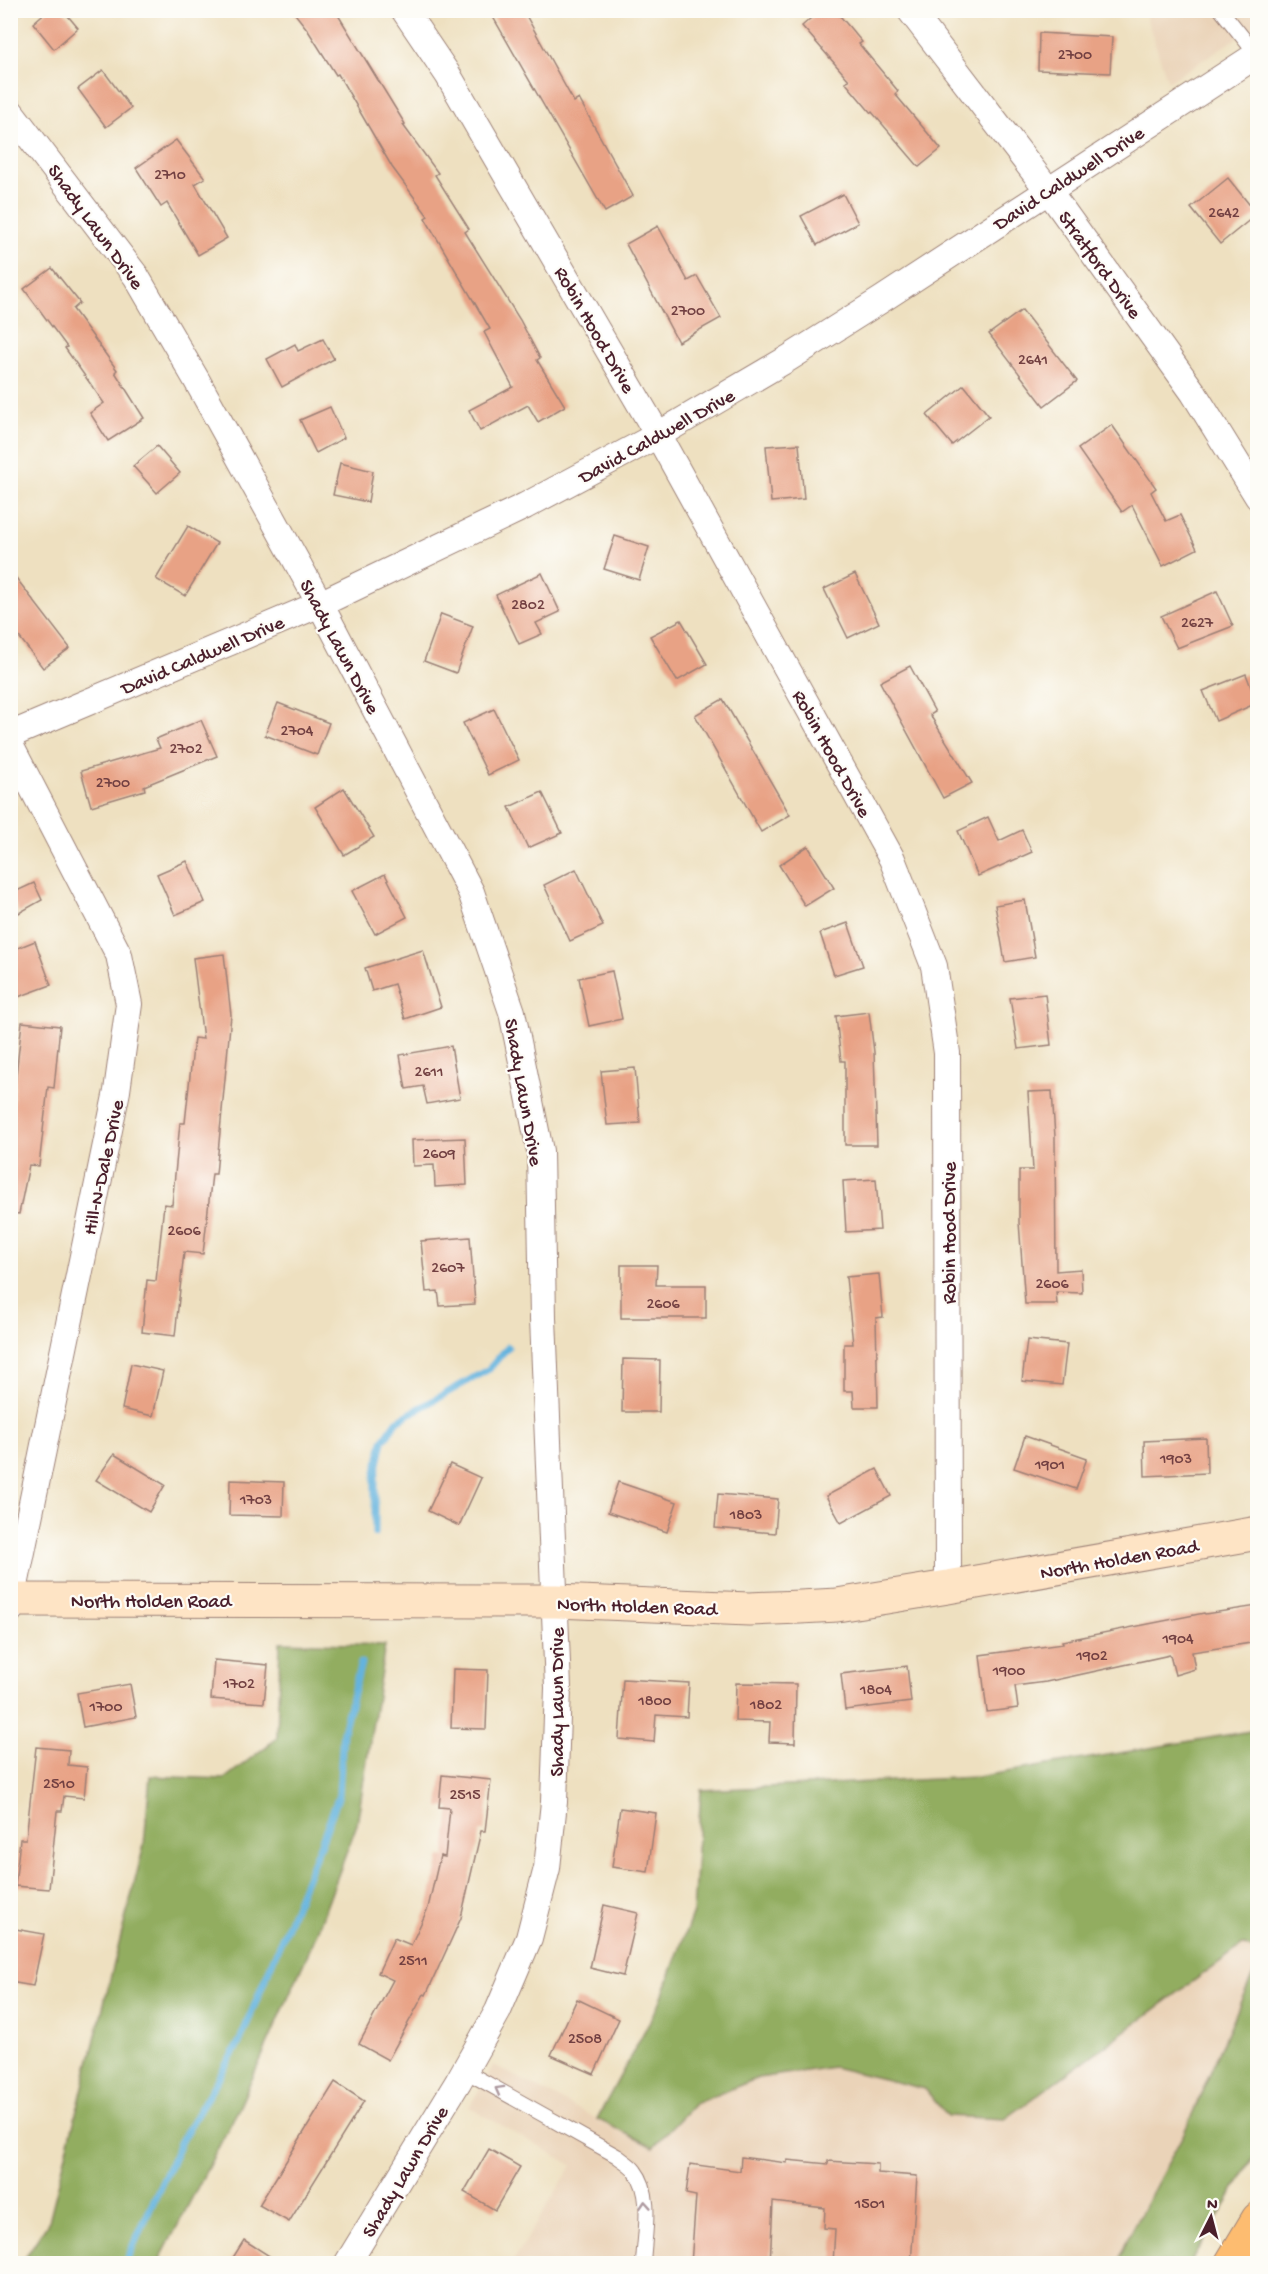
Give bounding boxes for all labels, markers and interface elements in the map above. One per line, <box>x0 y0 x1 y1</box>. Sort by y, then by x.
house number: 2700 <box>1058 47 1092 66</box>
street label: David Caldwell Drive <box>989 122 1150 238</box>
street label: Shady Lawn Drive <box>41 161 148 296</box>
house number: 2710 <box>154 167 186 186</box>
house number: 2642 <box>1208 205 1240 224</box>
street label: Stratford Drive <box>1051 208 1145 325</box>
street label: Robin Hood Drive <box>547 263 639 399</box>
house number: 2700 <box>671 303 705 322</box>
house number: 2641 <box>1018 352 1048 371</box>
street label: David Caldwell Drive <box>574 385 740 491</box>
street label: Shady Lawn Drive <box>293 576 383 719</box>
house number: 2802 <box>511 597 545 616</box>
street label: David Caldwell Drive <box>117 612 289 703</box>
house number: 2627 <box>1181 615 1214 634</box>
street label: Robin Hood Drive <box>785 687 875 823</box>
house number: 2704 <box>281 723 314 742</box>
house number: 2702 <box>169 741 203 760</box>
house number: 2700 <box>96 775 130 794</box>
street label: Shady Lawn Drive <box>497 1017 546 1169</box>
house number: 2611 <box>415 1064 443 1083</box>
street label: Hill-N-Dale Drive <box>80 1097 131 1237</box>
house number: 2609 <box>422 1146 456 1165</box>
street label: Robin Hood Drive <box>940 1161 963 1304</box>
house number: 2606 <box>167 1223 201 1242</box>
house number: 2607 <box>431 1260 465 1279</box>
house number: 2606 <box>1035 1276 1069 1295</box>
house number: 2606 <box>646 1296 680 1315</box>
house number: 1903 <box>1159 1451 1192 1470</box>
house number: 1901 <box>1034 1457 1065 1476</box>
house number: 1703 <box>239 1492 272 1511</box>
house number: 1803 <box>729 1507 762 1526</box>
street label: North Holden Road <box>1039 1536 1203 1587</box>
street label: North Holden Road <box>71 1592 233 1615</box>
street label: North Holden Road <box>556 1594 720 1623</box>
street label: Shady Lawn Drive <box>548 1627 571 1777</box>
house number: 1904 <box>1161 1631 1194 1650</box>
house number: 1902 <box>1075 1648 1108 1667</box>
house number: 1900 <box>992 1663 1025 1682</box>
house number: 1702 <box>222 1676 255 1695</box>
house number: 1804 <box>859 1682 892 1701</box>
house number: 1800 <box>637 1693 672 1712</box>
house number: 1802 <box>749 1697 782 1716</box>
house number: 1700 <box>89 1699 122 1718</box>
house number: 2510 <box>43 1776 75 1795</box>
house number: 2515 <box>449 1787 481 1806</box>
house number: 2511 <box>398 1953 428 1972</box>
house number: 2508 <box>568 2031 602 2050</box>
one-way arrow <box>495 2086 505 2097</box>
street label: Shady Lawn Drive <box>359 2102 456 2243</box>
north arrow <box>1181 2187 1241 2247</box>
house number: 1501 <box>854 2196 885 2215</box>
text: N <box>1206 2196 1219 2216</box>
one-way arrow <box>638 2201 651 2210</box>

